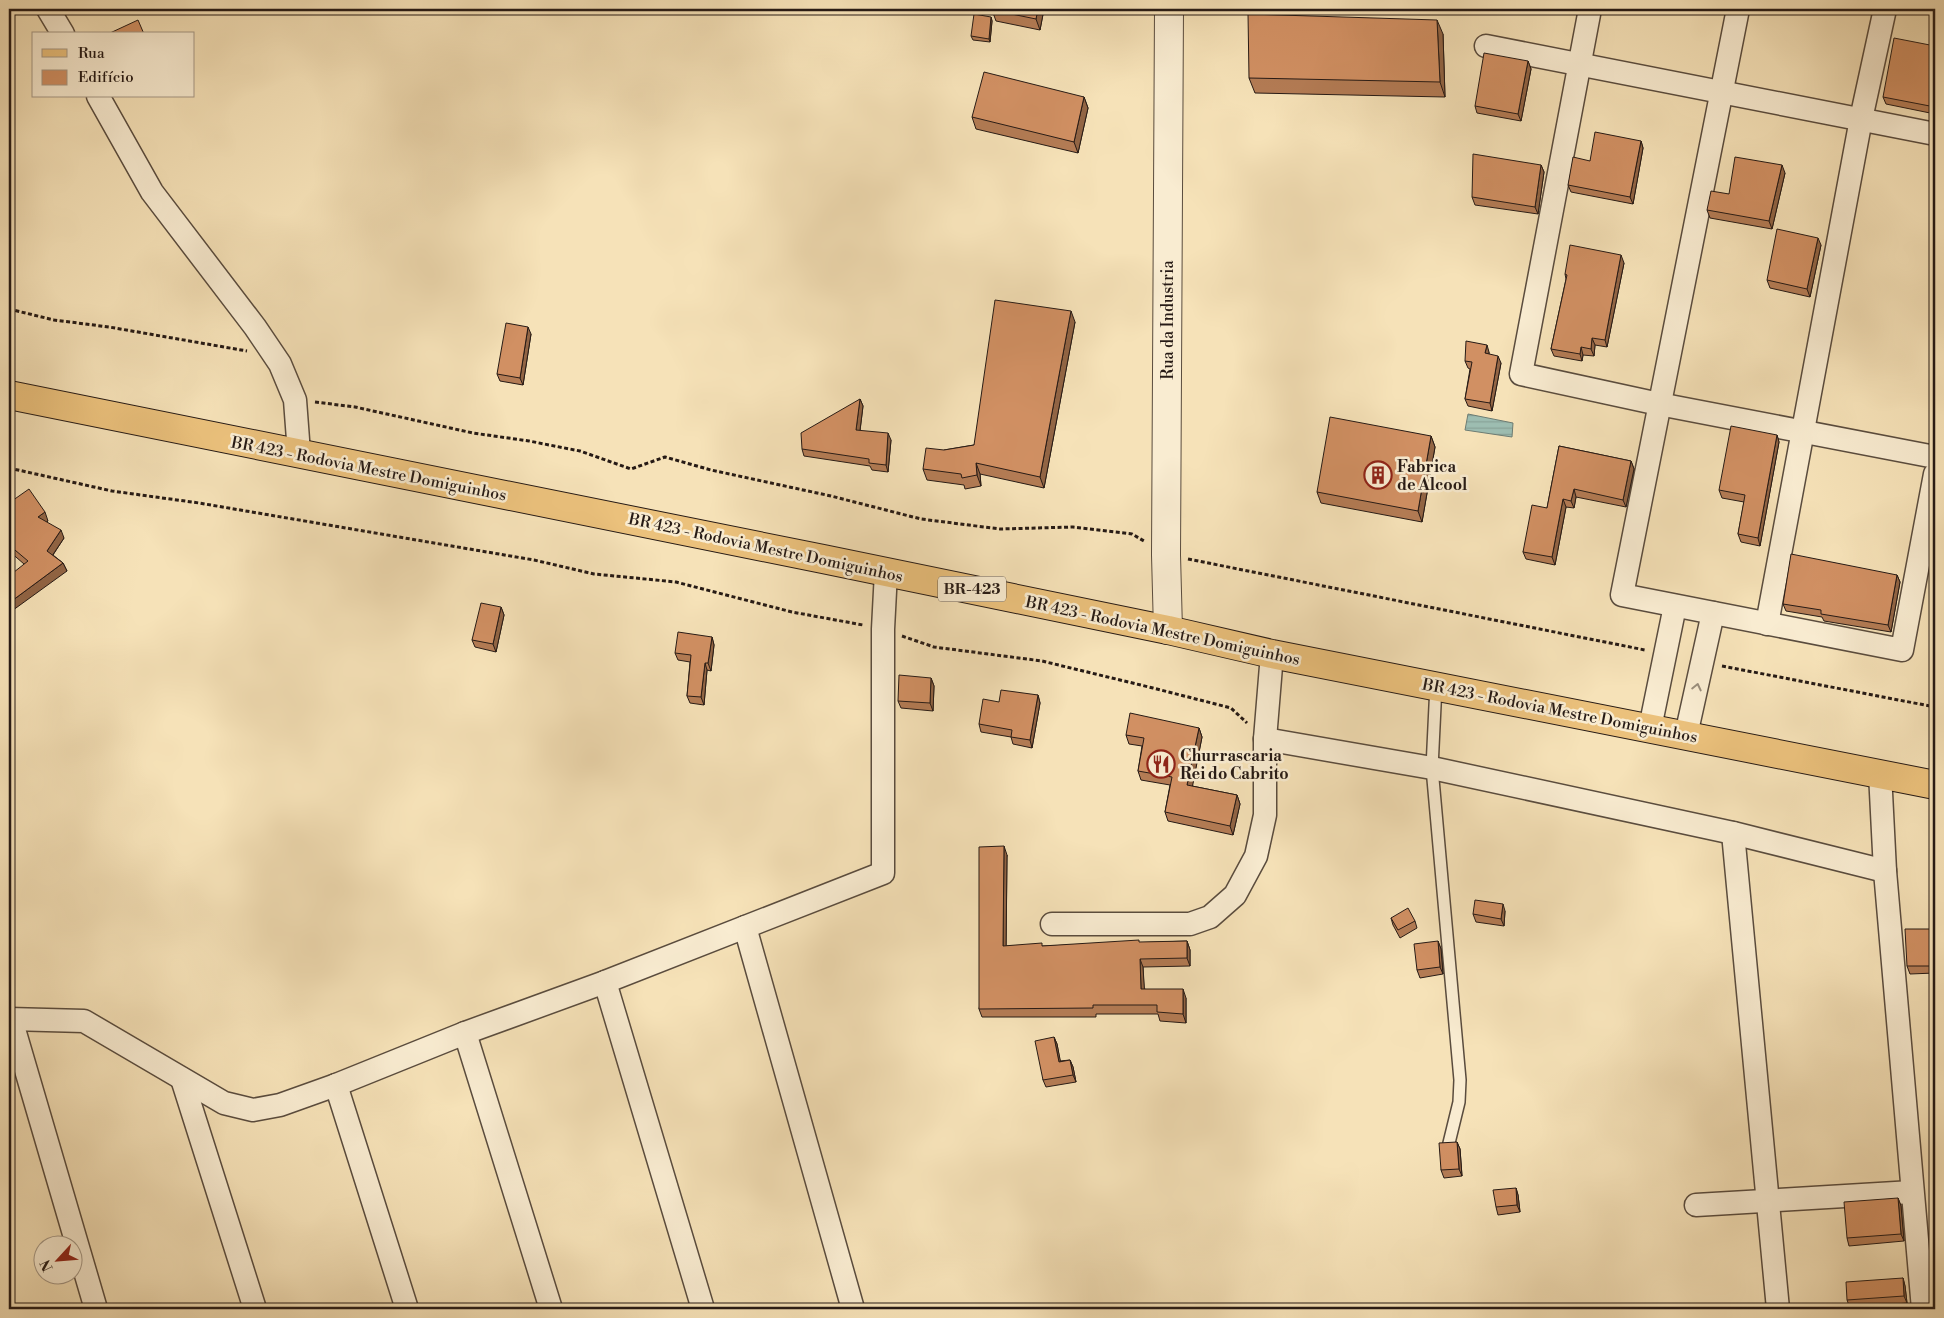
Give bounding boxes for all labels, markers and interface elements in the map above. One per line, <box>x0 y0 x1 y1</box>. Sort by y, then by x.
legend <box>32 32 195 98</box>
text: Rua <box>78 44 105 63</box>
text: Edifício <box>78 68 134 87</box>
street label: Rua da Industria <box>1158 259 1178 380</box>
street label: BR 423 - Rodovia Mestre Domiguinhos <box>229 432 508 506</box>
place label: Fabrica de Alcool <box>1397 457 1468 495</box>
building icon: Fabrica de Alcool <box>1363 460 1393 490</box>
street label: BR 423 - Rodovia Mestre Domiguinhos <box>626 509 905 587</box>
road number: BR-423 <box>938 576 1006 602</box>
street label: BR 423 - Rodovia Mestre Domiguinhos <box>1023 592 1302 670</box>
street label: BR 423 - Rodovia Mestre Domiguinhos <box>1420 674 1699 748</box>
one-way arrow <box>1691 683 1702 692</box>
place label: Churrascaria Rei do Cabrito <box>1180 746 1289 784</box>
restaurant icon: Churrascaria Rei do Cabrito <box>1146 749 1176 779</box>
north arrow <box>32 1236 82 1286</box>
text: N <box>37 1256 58 1274</box>

